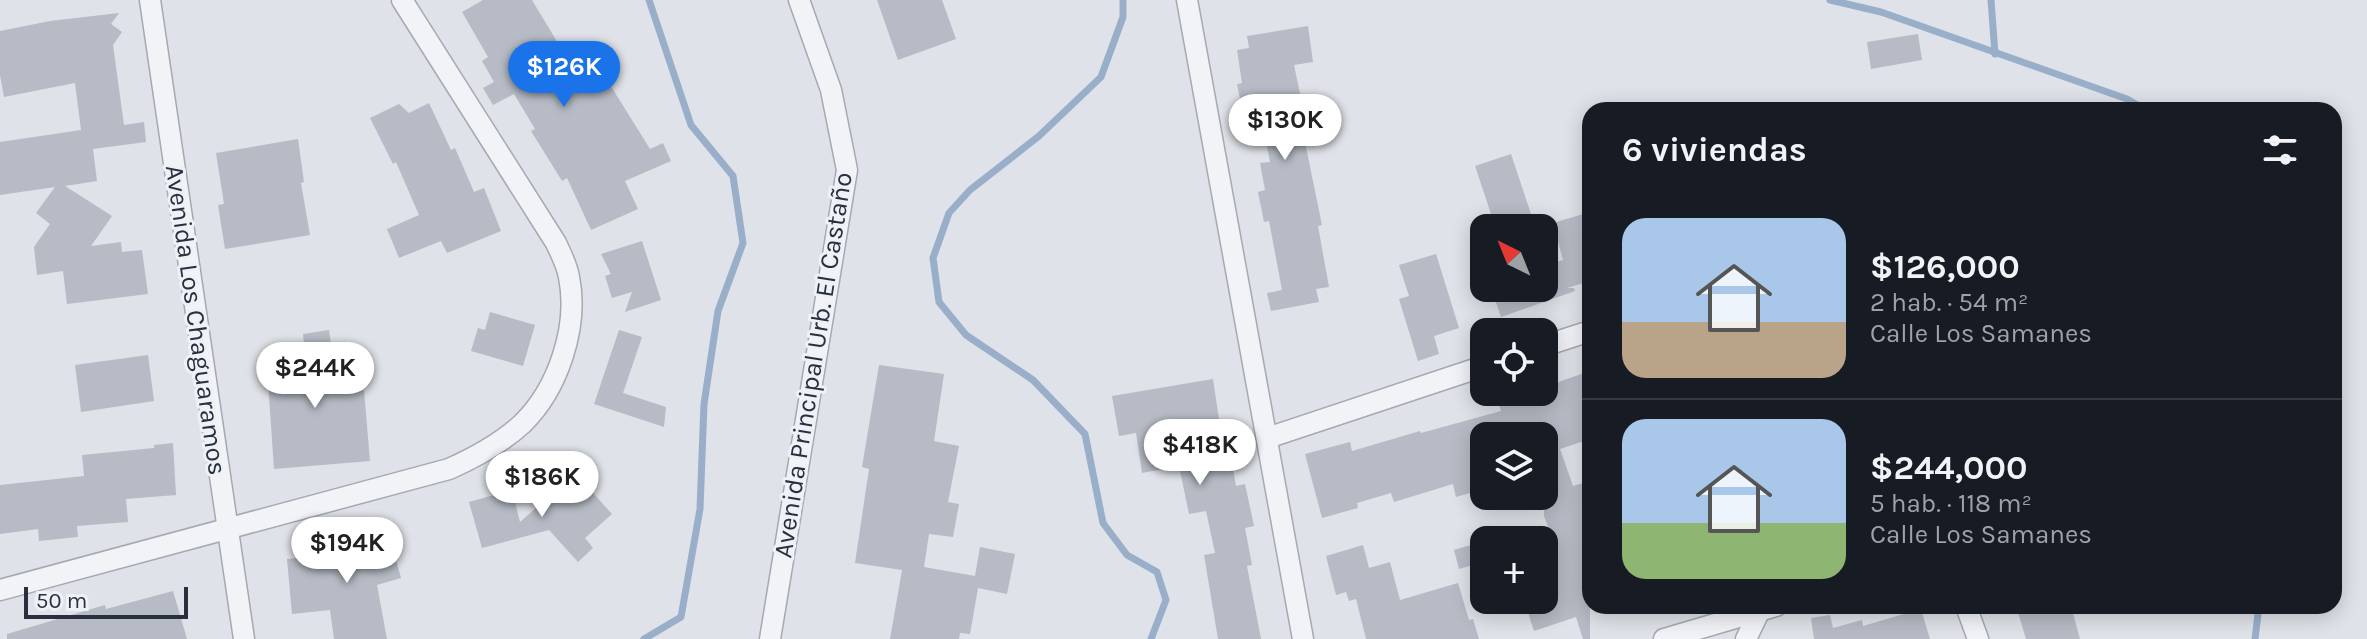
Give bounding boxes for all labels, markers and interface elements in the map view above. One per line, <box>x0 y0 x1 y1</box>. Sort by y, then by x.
pin: $126K <box>508 41 620 109</box>
text: $126K <box>526 51 602 82</box>
pin: $130K <box>1229 94 1341 162</box>
text: $130K <box>1247 104 1323 135</box>
icon: filters <box>2258 128 2302 172</box>
text: 6 viviendas <box>1622 130 1807 170</box>
street label: Avenida Los Chaguaramos <box>159 163 233 477</box>
street label: Avenida Principal Urb. El Castaño <box>767 170 859 560</box>
north arrow <box>1470 214 1558 302</box>
map controls <box>1470 214 1558 614</box>
text: $126,000 <box>1870 247 2020 287</box>
icon: home <box>1686 250 1782 346</box>
text: 2 hab. · 54 m² <box>1870 287 2028 318</box>
button: locate <box>1470 318 1558 406</box>
text: Calle Los Samanes <box>1870 318 2092 349</box>
pin: $244K <box>259 342 371 410</box>
text: $244K <box>274 352 356 383</box>
pin: $418K <box>1144 419 1256 487</box>
button: layers <box>1470 422 1558 510</box>
text: $418K <box>1162 429 1238 460</box>
text: $244,000 <box>1870 448 2028 488</box>
pin: $186K <box>486 451 598 519</box>
icon: home <box>1686 451 1782 547</box>
text: $186K <box>504 461 580 492</box>
text: 5 hab. · 118 m² <box>1870 488 2032 519</box>
pin: $194K <box>291 517 403 585</box>
text: Calle Los Samanes <box>1870 519 2092 550</box>
button: + <box>1470 526 1558 614</box>
text: $194K <box>309 527 385 558</box>
scale bar <box>24 583 188 619</box>
text: 50 m <box>36 588 87 614</box>

